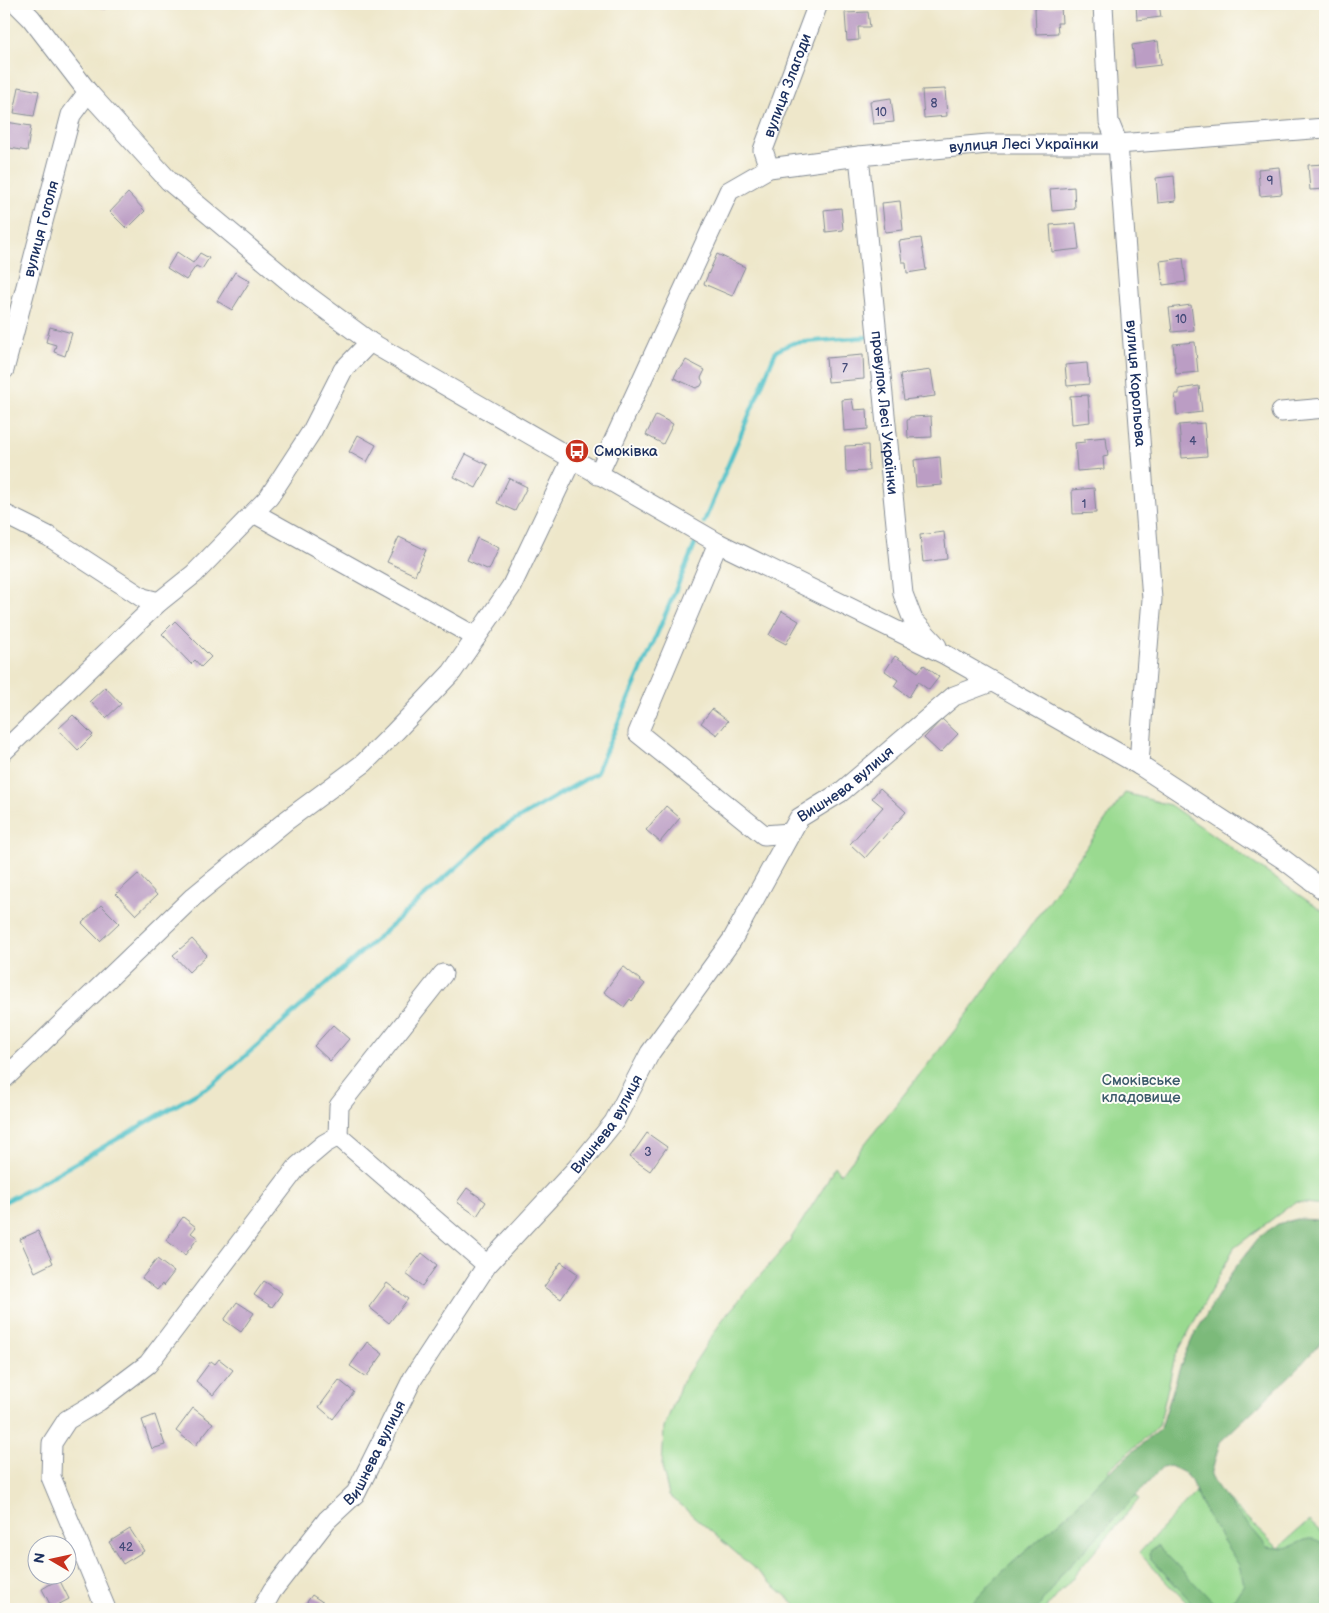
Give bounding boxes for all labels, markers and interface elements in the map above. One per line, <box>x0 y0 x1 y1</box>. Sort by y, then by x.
street label: вулиця Злагоди <box>760 31 816 140</box>
house number: 8 <box>931 96 938 111</box>
house number: 10 <box>875 105 887 120</box>
street label: вулиця Лесі Українки <box>948 135 1099 158</box>
house number: 9 <box>1267 174 1274 189</box>
street label: вулиця Гоголя <box>20 179 63 279</box>
house number: 10 <box>1175 312 1187 327</box>
street label: вулиця Корольова <box>1121 319 1150 448</box>
street label: провулок Лесі Українки <box>867 330 902 496</box>
house number: 7 <box>842 361 848 376</box>
house number: 4 <box>1189 434 1197 449</box>
bus stop icon: Смоківка <box>564 438 590 464</box>
place label: Смоківка <box>594 442 658 461</box>
house number: 1 <box>1082 497 1086 512</box>
street label: Вишнева вулиця <box>794 742 898 827</box>
park label: Смоківське кладовище <box>1101 1071 1181 1107</box>
street label: Вишнева вулиця <box>567 1072 647 1178</box>
house number: 3 <box>644 1145 652 1160</box>
street label: Вишнева вулиця <box>340 1398 410 1510</box>
north arrow <box>28 1536 78 1586</box>
house number: 42 <box>119 1540 133 1555</box>
text: N <box>30 1552 49 1565</box>

